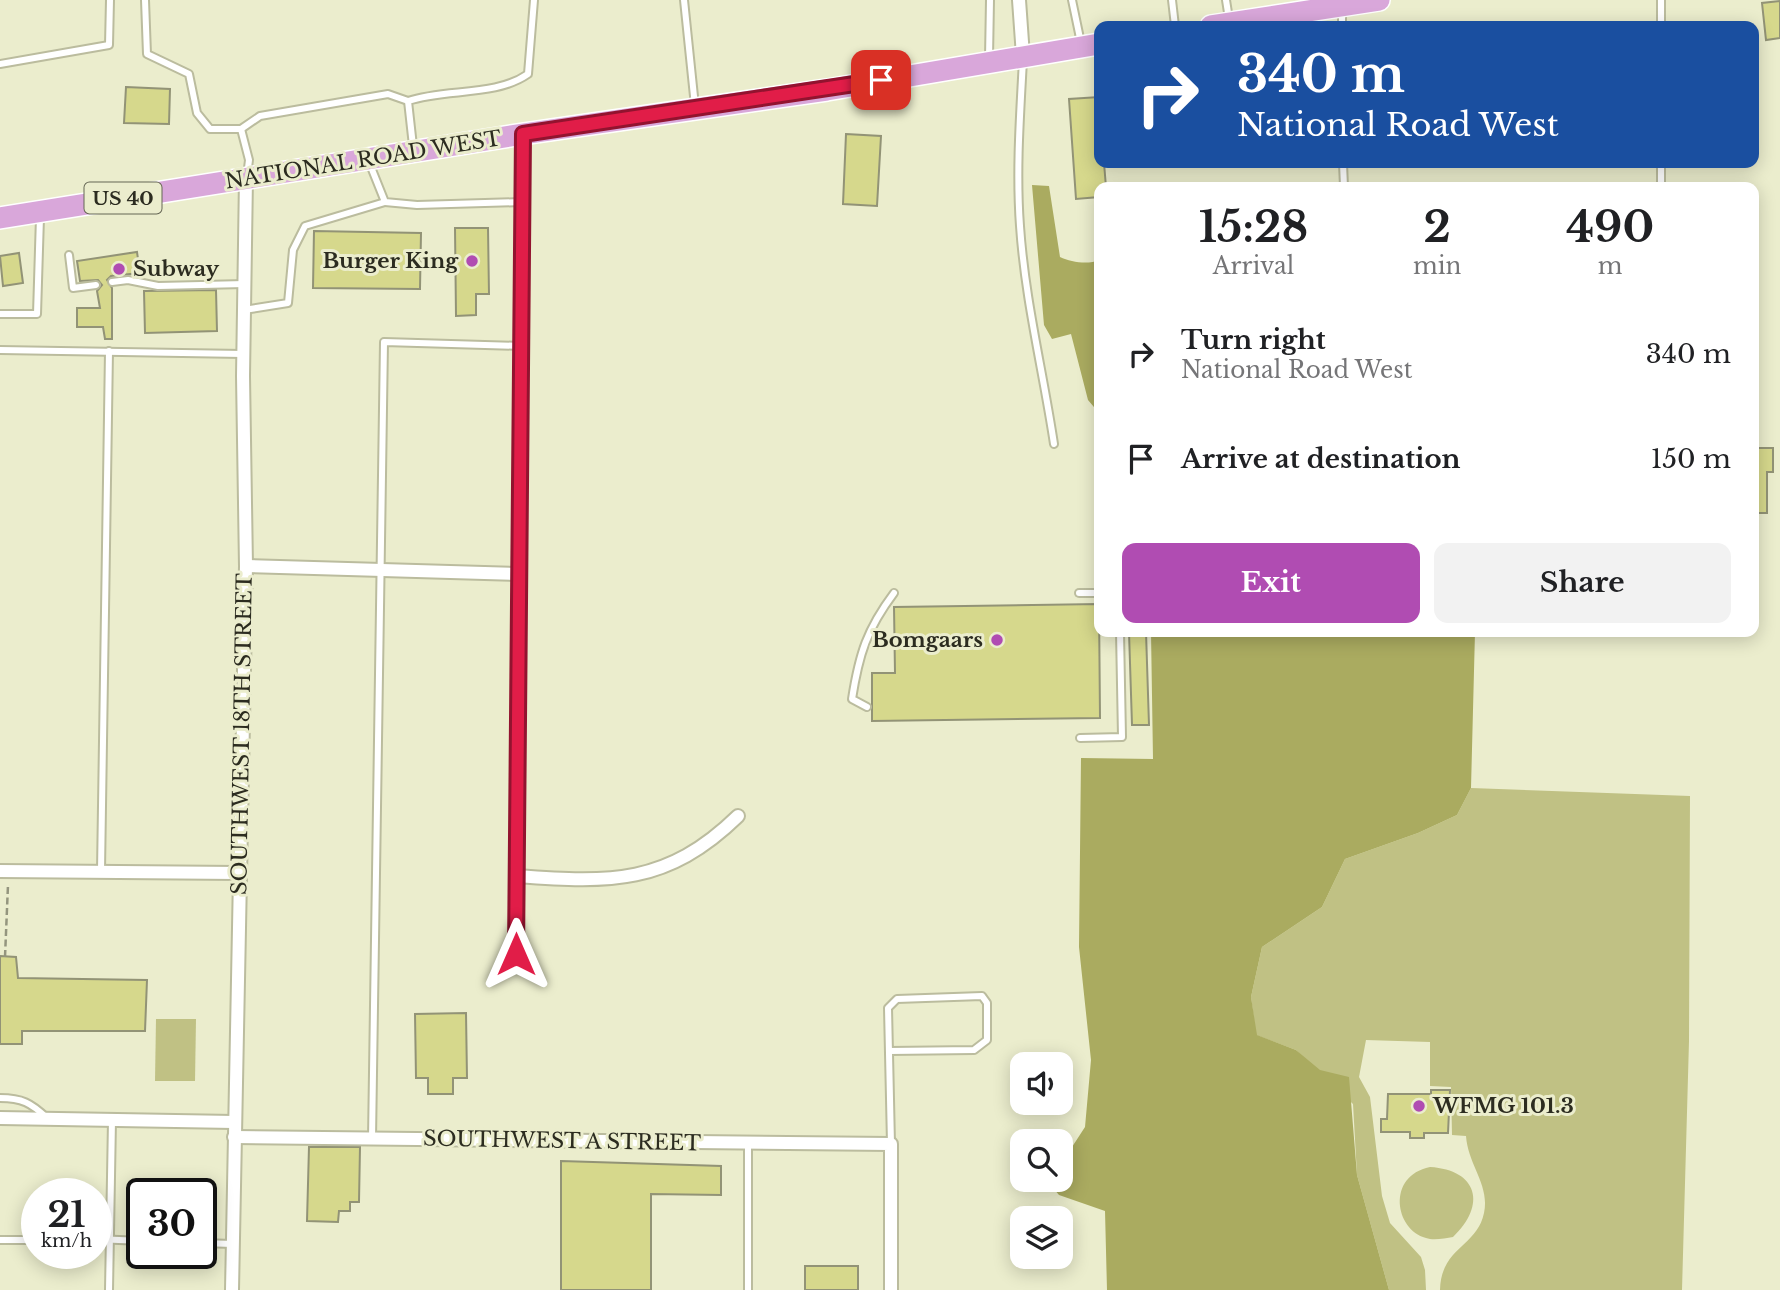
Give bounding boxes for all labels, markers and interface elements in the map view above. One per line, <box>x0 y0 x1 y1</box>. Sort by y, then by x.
text: 340 m <box>1237 44 1405 105</box>
icon: right <box>1122 49 1213 140</box>
pin <box>851 50 911 110</box>
icon: arrive <box>862 61 900 99</box>
text: National Road West <box>1237 105 1559 145</box>
street label: NATIONAL ROAD WEST <box>223 125 503 195</box>
road number: US 40 <box>85 182 162 214</box>
text: 15:28 <box>1199 201 1308 253</box>
text: 2 <box>1423 201 1451 253</box>
text: 490 <box>1566 201 1654 253</box>
place label: Burger King <box>322 248 459 274</box>
text: Arrival <box>1213 252 1294 280</box>
text: min <box>1413 252 1461 280</box>
text: m <box>1598 252 1623 280</box>
marker: Burger King <box>464 253 480 269</box>
place label: Subway <box>133 256 219 282</box>
marker: Subway <box>111 261 127 277</box>
text: Turn right <box>1181 324 1326 356</box>
icon: right <box>1122 335 1160 373</box>
text: 340 m <box>1646 338 1731 370</box>
text: National Road West <box>1181 356 1412 384</box>
icon: arrive <box>1122 440 1160 478</box>
text: Arrive at destination <box>1181 443 1461 475</box>
text: 150 m <box>1651 443 1731 475</box>
button: Exit <box>1122 543 1420 623</box>
button: Share <box>1434 543 1731 623</box>
street label: SOUTHWEST 18TH STREET <box>226 573 258 895</box>
place label: Bomgaars <box>872 627 983 653</box>
marker: Bomgaars <box>989 632 1005 648</box>
position arrow <box>479 917 553 991</box>
map controls <box>1010 1052 1073 1269</box>
button: sound <box>1010 1052 1073 1115</box>
place label: WFMG 101.3 <box>1432 1093 1574 1119</box>
marker: WFMG 101.3 <box>1411 1098 1427 1114</box>
street label: SOUTHWEST A STREET <box>423 1126 701 1156</box>
button: search <box>1010 1129 1073 1192</box>
speed limit sign: 30 <box>126 1178 217 1269</box>
text: 21 <box>47 1193 86 1236</box>
button: layers <box>1010 1206 1073 1269</box>
text: km/h <box>41 1230 92 1252</box>

